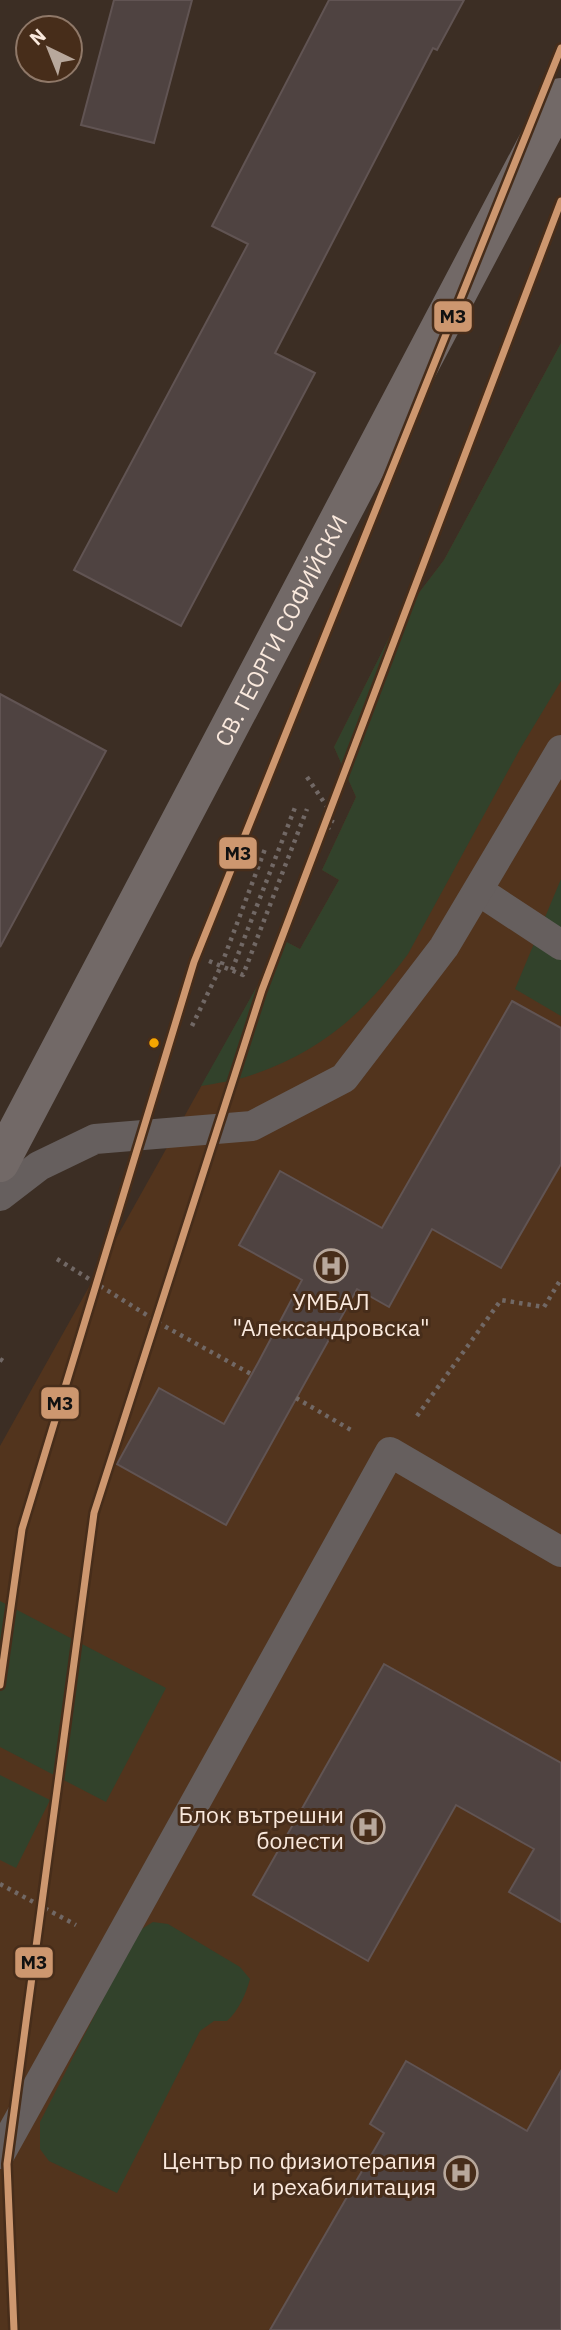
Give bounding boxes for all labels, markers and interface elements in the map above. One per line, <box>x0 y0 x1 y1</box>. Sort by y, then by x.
north arrow <box>14 14 84 84</box>
text: N <box>24 23 51 50</box>
line badge: M3 <box>433 300 473 333</box>
text: M3 <box>440 304 466 328</box>
street label: СВ. ГЕОРГИ СОФИЙСКИ <box>207 510 353 751</box>
line badge: M3 <box>218 836 258 870</box>
text: M3 <box>225 841 251 865</box>
unlabelled marker <box>147 1036 161 1050</box>
hospital icon: УМБАЛ "Александровска" <box>312 1247 350 1285</box>
place label: УМБАЛ "Александровска" <box>232 1286 430 1342</box>
line badge: M3 <box>40 1386 80 1420</box>
text: M3 <box>47 1391 73 1415</box>
place label: Блок вътрешни болести <box>179 1799 344 1855</box>
hospital icon: Блок вътрешни болести <box>349 1808 387 1846</box>
line badge: M3 <box>14 1946 54 1979</box>
text: M3 <box>21 1950 47 1974</box>
place label: Център по физиотерапия и рехабилитация <box>162 2145 436 2201</box>
hospital icon: Център по физиотерапия и рехабилитация <box>442 2154 480 2192</box>

